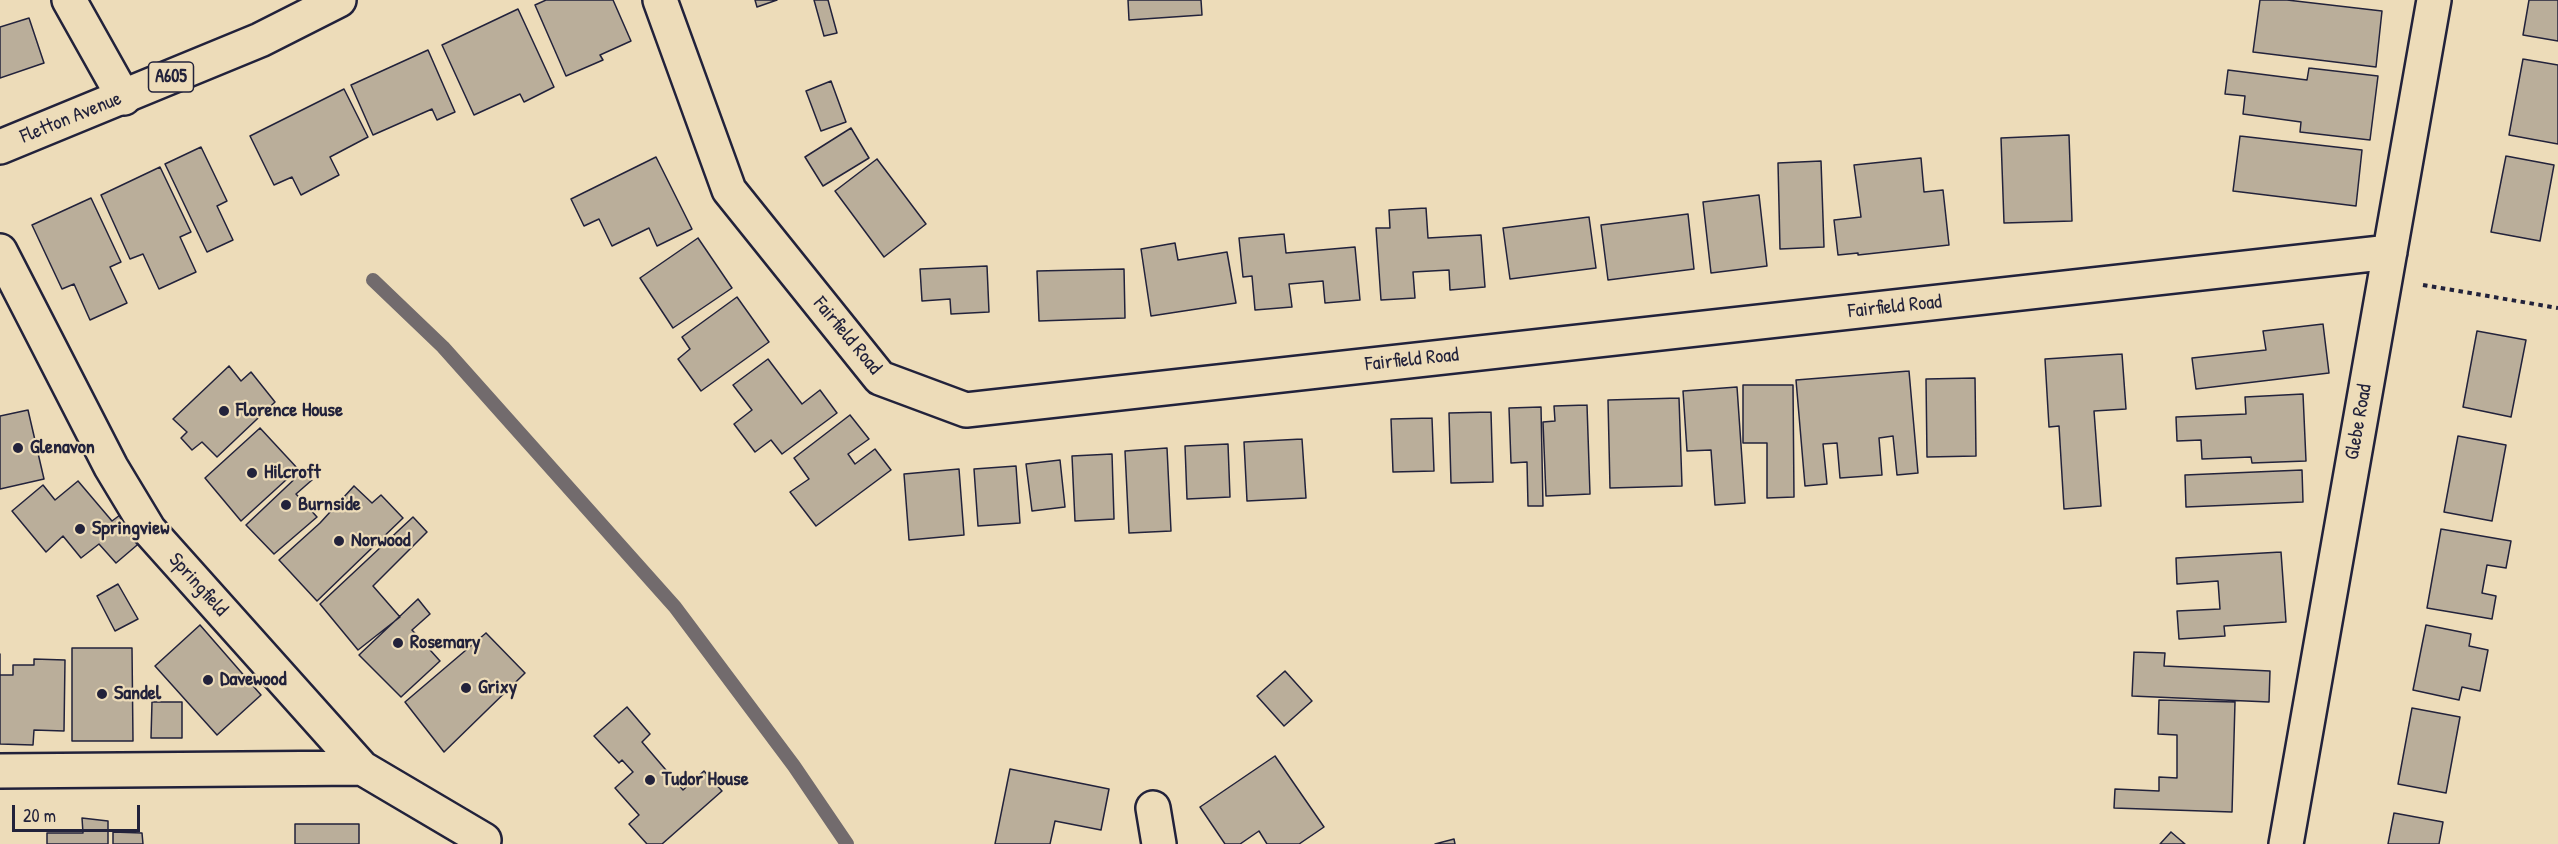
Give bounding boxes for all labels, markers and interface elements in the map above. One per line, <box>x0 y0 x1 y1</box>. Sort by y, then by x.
road number: A605 <box>148 62 194 92</box>
street label: Fletton Avenue <box>17 87 125 149</box>
street label: Fairfield Road <box>1847 290 1943 324</box>
street label: Fairfield Road <box>808 292 886 380</box>
street label: Fairfield Road <box>1364 343 1460 377</box>
street label: Glebe Road <box>2341 382 2377 462</box>
place label: Florence House <box>236 399 343 423</box>
marker: Florence House <box>217 404 231 418</box>
place label: Glenavon <box>30 436 95 460</box>
marker: Glenavon <box>11 441 25 455</box>
place label: Hilcroft <box>264 461 321 485</box>
marker: Hilcroft <box>245 466 259 480</box>
place label: Burnside <box>298 493 361 517</box>
marker: Burnside <box>279 498 293 512</box>
place label: Springview <box>92 517 170 541</box>
marker: Springview <box>73 522 87 536</box>
place label: Norwood <box>351 529 411 553</box>
marker: Norwood <box>332 534 346 548</box>
street label: Springfield <box>163 548 233 622</box>
place label: Rosemary <box>410 631 480 655</box>
marker: Rosemary <box>391 636 405 650</box>
place label: Davewood <box>220 668 286 692</box>
marker: Davewood <box>201 673 215 687</box>
place label: Grixy <box>478 676 517 700</box>
marker: Grixy <box>459 681 473 695</box>
place label: Sandel <box>114 682 161 706</box>
marker: Sandel <box>95 687 109 701</box>
place label: Tudor House <box>662 768 749 792</box>
marker: Tudor House <box>643 773 657 787</box>
scale bar <box>15 793 142 831</box>
text: 20 m <box>23 803 56 828</box>

